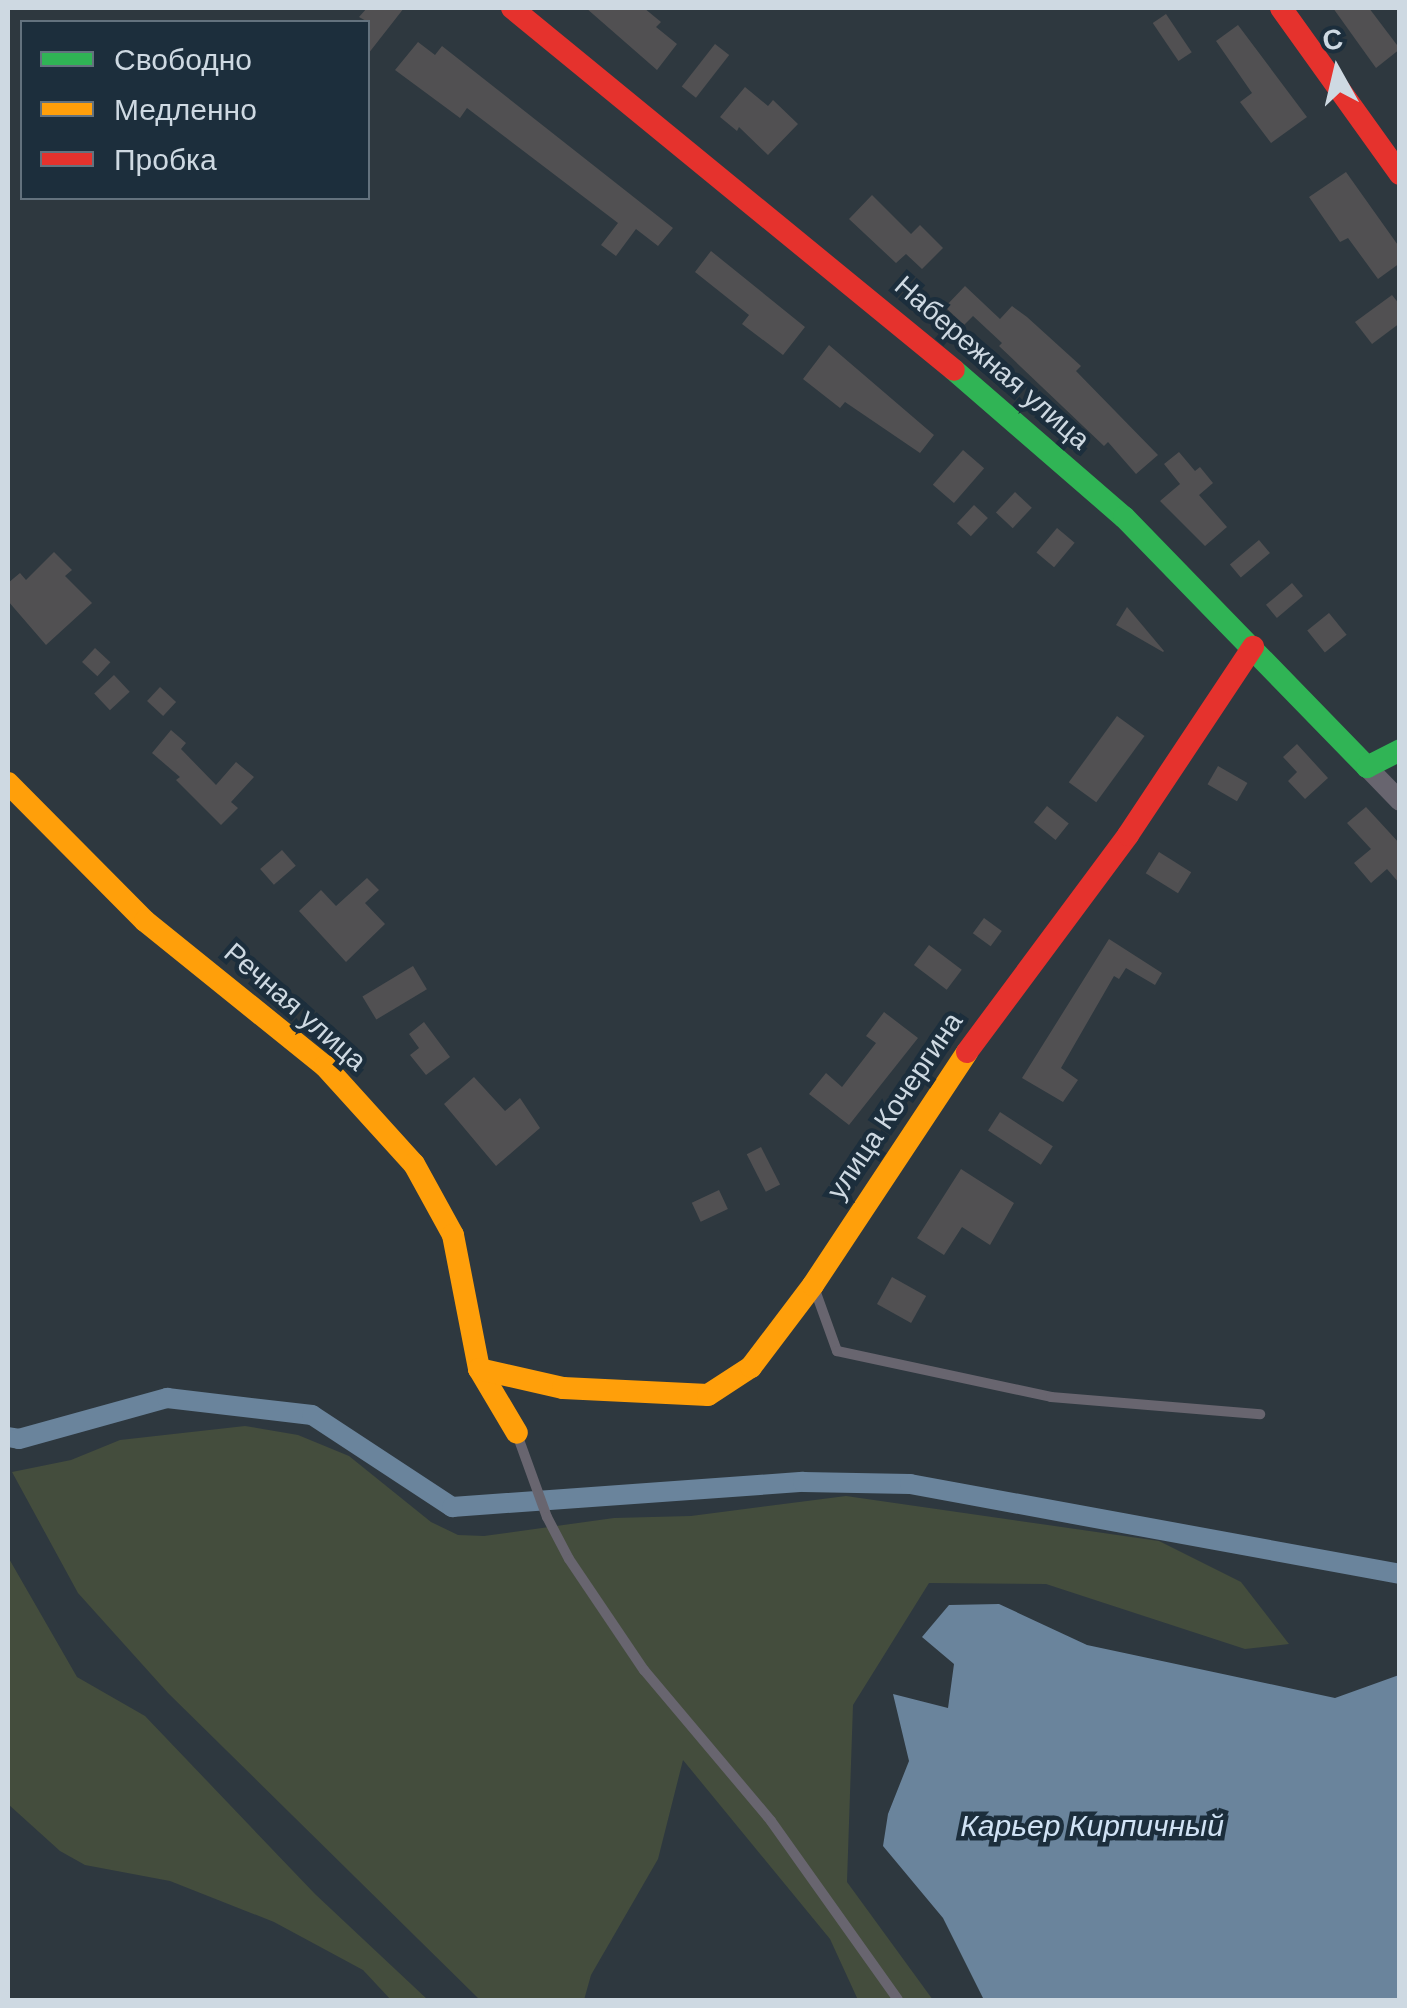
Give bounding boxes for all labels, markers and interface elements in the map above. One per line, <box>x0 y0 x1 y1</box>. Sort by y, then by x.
legend <box>20 20 370 200</box>
north arrow <box>1287 20 1387 120</box>
text: С <box>1320 20 1345 60</box>
text: Свободно <box>114 40 252 79</box>
text: Медленно <box>114 90 257 129</box>
text: Пробка <box>114 140 217 179</box>
street label: Набережная улица <box>888 269 1096 457</box>
street label: Речная улица <box>217 936 373 1078</box>
street label: улица Кочергина <box>820 1006 970 1206</box>
water label: Карьер Кирпичный <box>960 1808 1224 1844</box>

